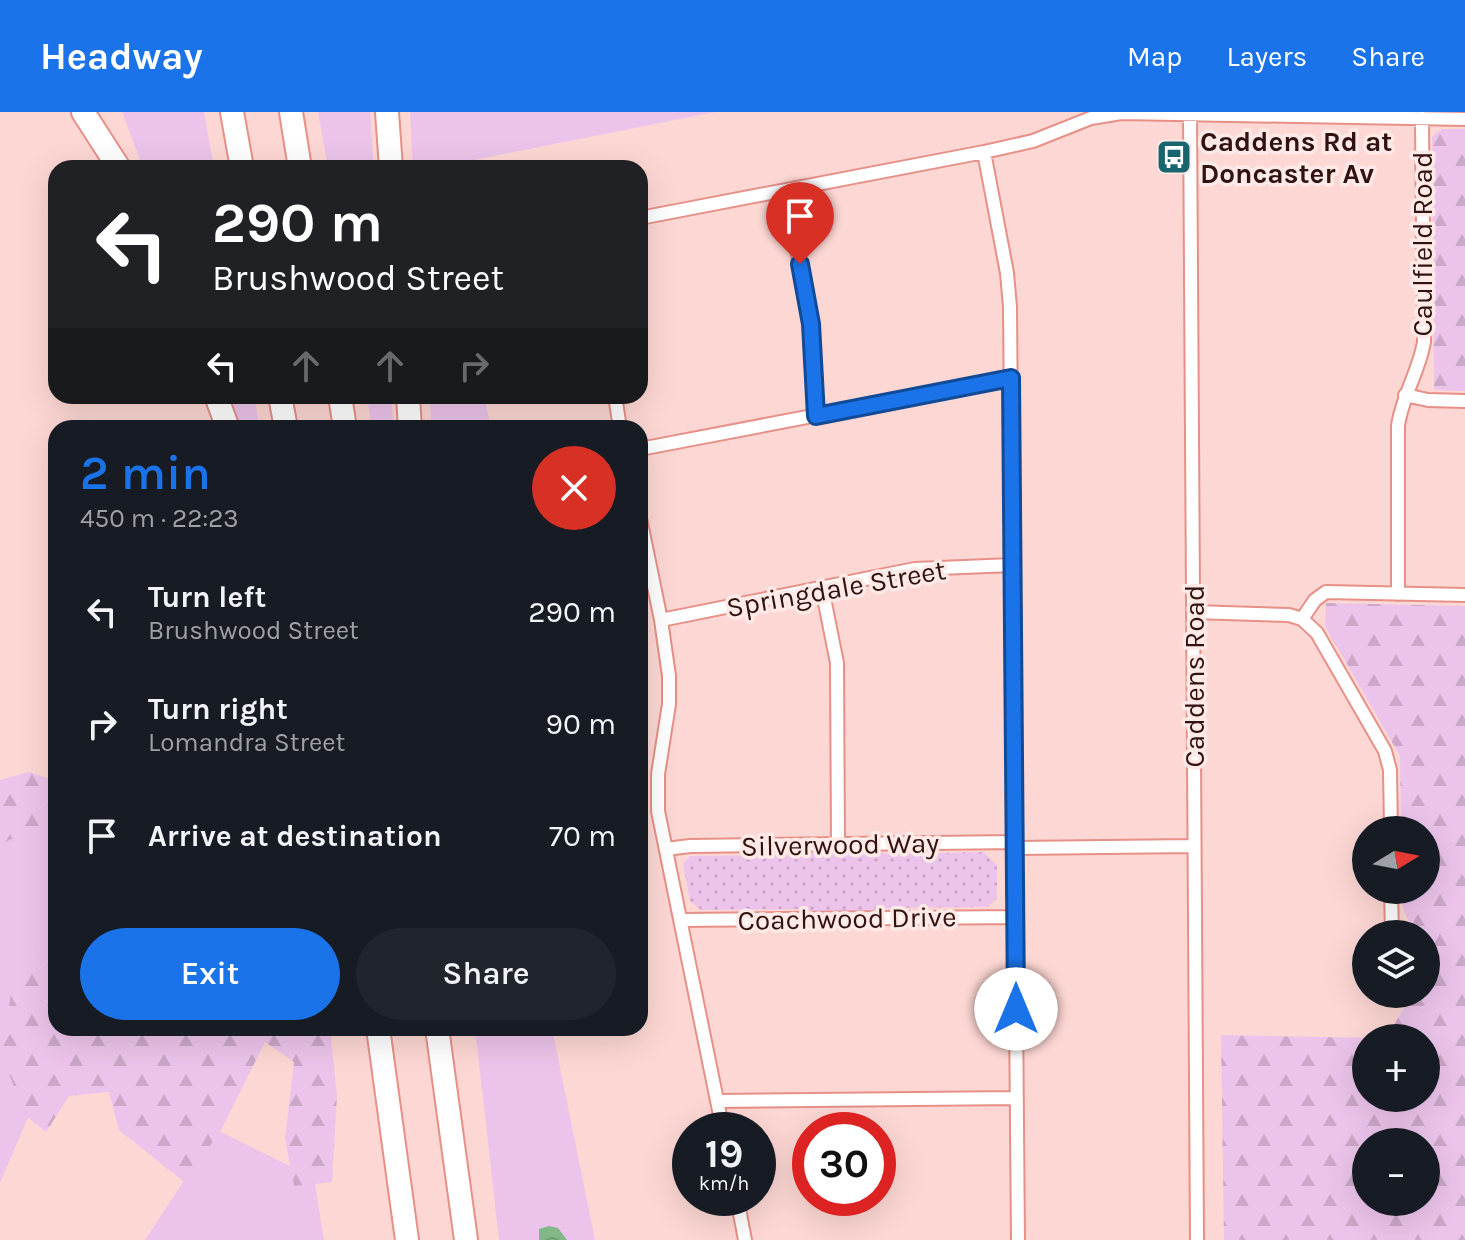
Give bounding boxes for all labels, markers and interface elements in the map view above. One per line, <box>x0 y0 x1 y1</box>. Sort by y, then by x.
text: Headway <box>40 34 203 79</box>
text: Map <box>1127 40 1182 73</box>
text: Layers <box>1226 40 1307 73</box>
text: Share <box>1351 40 1425 73</box>
place label: Caddens Rd at Doncaster Av <box>1200 125 1392 190</box>
bus stop icon: Caddens Rd at Doncaster Av <box>1155 138 1193 176</box>
street label: Caulfield Road <box>1406 151 1439 337</box>
pin <box>766 182 834 264</box>
text: 290 m <box>212 190 383 255</box>
icon: left <box>80 192 184 296</box>
icon: arrive <box>778 194 822 238</box>
text: Brushwood Street <box>212 257 504 299</box>
icon: left <box>200 344 244 388</box>
icon: ahead <box>284 344 328 388</box>
icon: ahead <box>368 344 412 388</box>
icon: right <box>452 344 496 388</box>
text: 2 min <box>80 445 211 501</box>
button: close <box>532 446 616 530</box>
text: 450 m · 22:23 <box>80 503 239 534</box>
street label: Springdale Street <box>724 553 948 624</box>
text: Turn left <box>148 579 266 615</box>
street label: Caddens Road <box>1178 585 1211 767</box>
icon: left <box>80 590 124 634</box>
text: 290 m <box>528 594 616 630</box>
text: Brushwood Street <box>148 615 359 646</box>
text: Turn right <box>148 691 288 727</box>
icon: right <box>80 702 124 746</box>
text: 90 m <box>546 706 616 742</box>
text: Lomandra Street <box>148 727 345 758</box>
icon: arrive <box>80 814 124 858</box>
north arrow <box>1352 816 1440 904</box>
map controls <box>1352 816 1440 1216</box>
text: Arrive at destination <box>148 818 442 854</box>
text: 70 m <box>549 818 616 854</box>
street label: Silverwood Way <box>741 826 939 863</box>
street label: Coachwood Drive <box>737 900 957 937</box>
button: layers <box>1352 920 1440 1008</box>
button: Exit <box>80 928 340 1020</box>
button: Share <box>356 928 616 1020</box>
position arrow <box>974 967 1058 1051</box>
button: + <box>1352 1024 1440 1112</box>
speed limit sign: 30 <box>792 1112 896 1216</box>
button: − <box>1352 1128 1440 1216</box>
text: 19 <box>705 1130 743 1177</box>
text: km/h <box>699 1172 749 1195</box>

